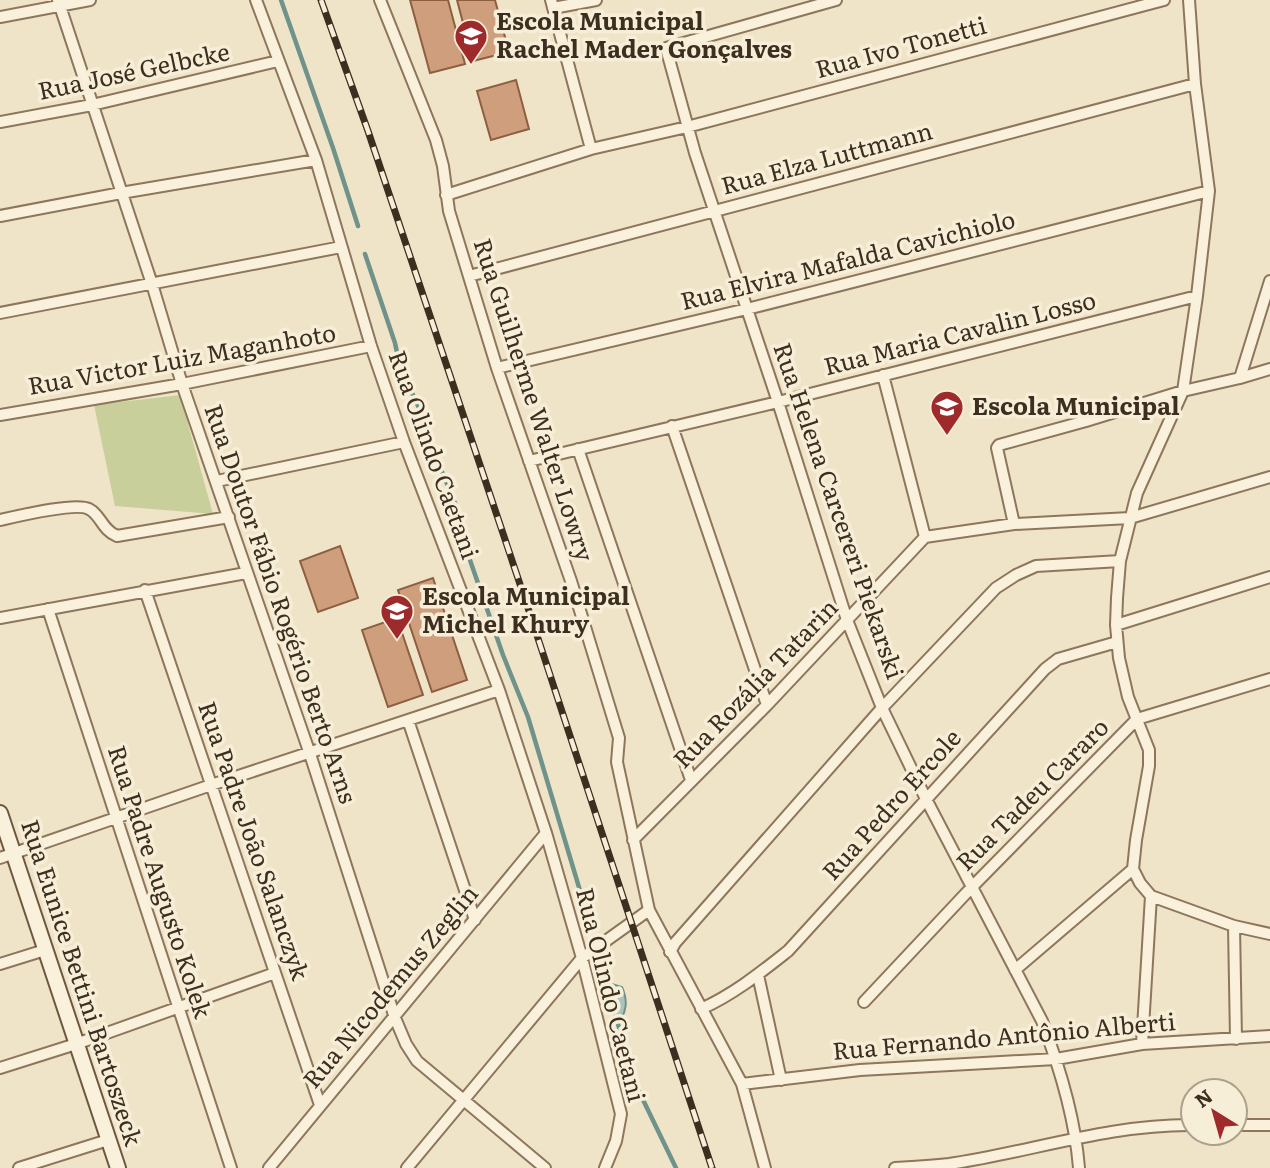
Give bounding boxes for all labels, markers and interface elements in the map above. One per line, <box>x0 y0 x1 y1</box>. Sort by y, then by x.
place label: Escola Municipal Rachel Mader Gonçalves <box>496 2 792 65</box>
street label: Rua Ivo Tonetti <box>811 6 990 85</box>
school or university icon: Escola Municipal Rachel Mader Gonçalves <box>452 17 490 66</box>
street label: Rua José Gelbcke <box>35 32 232 107</box>
street label: Rua Elza Luttmann <box>717 111 936 202</box>
street label: Rua Elvira Mafalda Cavichiolo <box>676 200 1018 317</box>
street label: Rua Guilherme Walter Lowry <box>467 233 604 565</box>
street label: Rua Maria Cavalin Losso <box>820 281 1099 382</box>
street label: Rua Victor Luiz Maganhoto <box>25 313 338 402</box>
street label: Rua Helena Carcereri Piekarski <box>766 337 914 683</box>
street label: Rua Olindo Caetani <box>381 345 489 563</box>
place label: Escola Municipal <box>972 387 1180 422</box>
school or university icon: Escola Municipal <box>928 388 966 437</box>
street label: Rua Doutor Fábio Rogério Berto Arns <box>197 399 367 808</box>
place label: Escola Municipal Michel Khury <box>422 577 630 640</box>
street label: Rua Rozália Tatarin <box>664 590 845 775</box>
school or university icon: Escola Municipal Michel Khury <box>378 592 416 641</box>
street label: Rua Padre João Salanczyk <box>191 696 320 985</box>
street label: Rua Tadeu Cararo <box>947 709 1116 878</box>
street label: Rua Pedro Ercole <box>813 720 968 887</box>
street label: Rua Padre Augusto Kolek <box>101 740 222 1022</box>
street label: Rua Eunice Bettini Bartoszeck <box>14 815 153 1150</box>
street label: Rua Nicodemus Zeglin <box>293 876 485 1095</box>
street label: Rua Olindo Caetani <box>569 884 656 1105</box>
street label: Rua Fernando Antônio Alberti <box>831 1002 1177 1067</box>
north arrow <box>1179 1077 1249 1147</box>
text: N <box>1188 1082 1218 1114</box>

